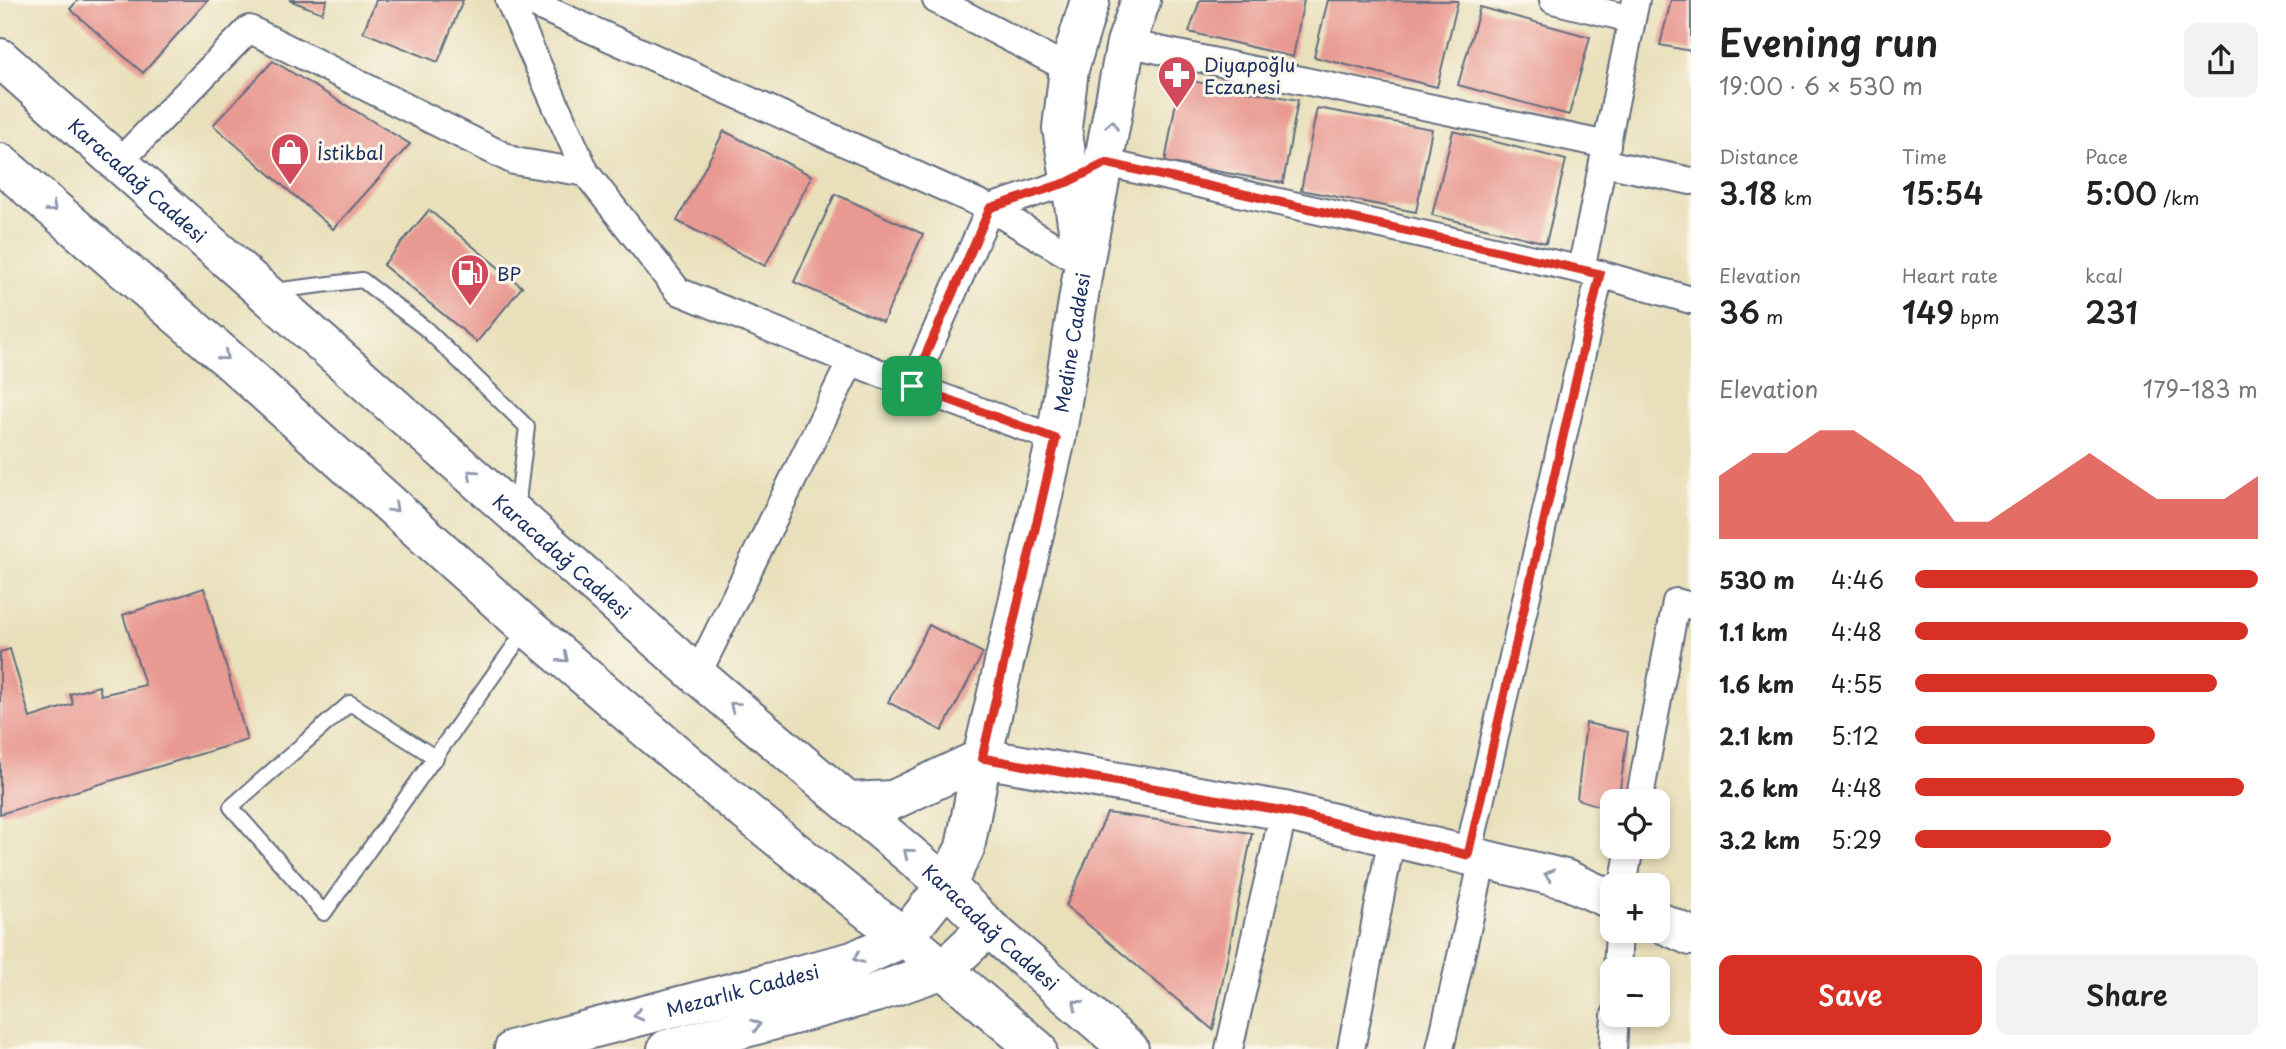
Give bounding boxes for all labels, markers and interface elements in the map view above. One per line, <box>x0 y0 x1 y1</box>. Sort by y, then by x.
text: Evening run <box>1719 13 1938 70</box>
button: share <box>2184 23 2258 97</box>
place label: Diyapoğlu Eczanesi <box>1204 50 1295 100</box>
pharmacy icon: Diyapoğlu Eczanesi <box>1156 54 1198 109</box>
text: 19:00 · 6 × 530 m <box>1719 68 1923 103</box>
street label: Karacadağ Caddesi <box>62 111 213 249</box>
one-way arrow <box>1104 119 1119 131</box>
shop icon: İstikbal <box>269 131 311 186</box>
place label: İstikbal <box>317 138 383 166</box>
text: Distance <box>1719 142 1799 170</box>
text: Time <box>1902 142 1947 170</box>
text: Pace <box>2085 142 2128 170</box>
text: 3.18 <box>1719 170 1778 215</box>
text: 15:54 <box>1902 170 1983 215</box>
text: 5:00 <box>2085 170 2157 215</box>
text: km <box>1778 183 1812 211</box>
text: /km <box>2157 183 2200 211</box>
one-way arrow <box>43 200 56 212</box>
fuel station icon: BP <box>449 252 491 307</box>
place label: BP <box>497 259 521 287</box>
text: Elevation <box>1719 261 1801 289</box>
text: Heart rate <box>1902 261 1998 289</box>
text: kcal <box>2085 261 2123 289</box>
street label: Medine Caddesi <box>1046 270 1096 415</box>
text: 36 <box>1719 289 1760 334</box>
text: 149 <box>1902 289 1954 334</box>
text: 231 <box>2085 289 2138 334</box>
text: m <box>1760 302 1783 330</box>
text: bpm <box>1954 302 2000 330</box>
one-way arrow <box>216 348 229 360</box>
pin <box>882 356 942 416</box>
icon: arrive <box>893 367 931 405</box>
text: Elevation <box>1719 371 1818 406</box>
text: 179–183 m <box>2143 371 2258 406</box>
one-way arrow <box>467 470 480 482</box>
street label: Karacadağ Caddesi <box>487 487 638 625</box>
one-way arrow <box>386 499 399 512</box>
text: 530 m <box>1719 562 1795 597</box>
text: 4:46 <box>1831 562 1884 597</box>
text: 1.1 km <box>1719 614 1788 649</box>
text: 4:48 <box>1831 614 1882 649</box>
one-way arrow <box>556 650 569 662</box>
text: 1.6 km <box>1719 666 1794 701</box>
text: 4:55 <box>1831 666 1882 701</box>
one-way arrow <box>729 702 742 714</box>
text: 2.1 km <box>1719 718 1794 753</box>
text: 5:12 <box>1831 718 1879 753</box>
text: 2.6 km <box>1719 770 1799 805</box>
text: 4:48 <box>1831 770 1882 805</box>
map controls <box>1600 789 1670 1027</box>
button: locate <box>1600 789 1670 859</box>
text: 3.2 km <box>1719 822 1800 857</box>
text: 5:29 <box>1831 822 1882 857</box>
one-way arrow <box>903 849 916 861</box>
street label: Karacadağ Caddesi <box>917 857 1065 997</box>
one-way arrow <box>1543 869 1555 883</box>
button: + <box>1600 873 1670 943</box>
one-way arrow <box>853 949 865 963</box>
button: Save <box>1719 955 1982 1035</box>
button: Share <box>1996 955 2258 1035</box>
street label: Mezarlık Caddesi <box>663 956 822 1023</box>
button: − <box>1600 957 1670 1027</box>
one-way arrow <box>1073 1000 1086 1012</box>
one-way arrow <box>633 1007 645 1021</box>
one-way arrow <box>750 1019 762 1033</box>

